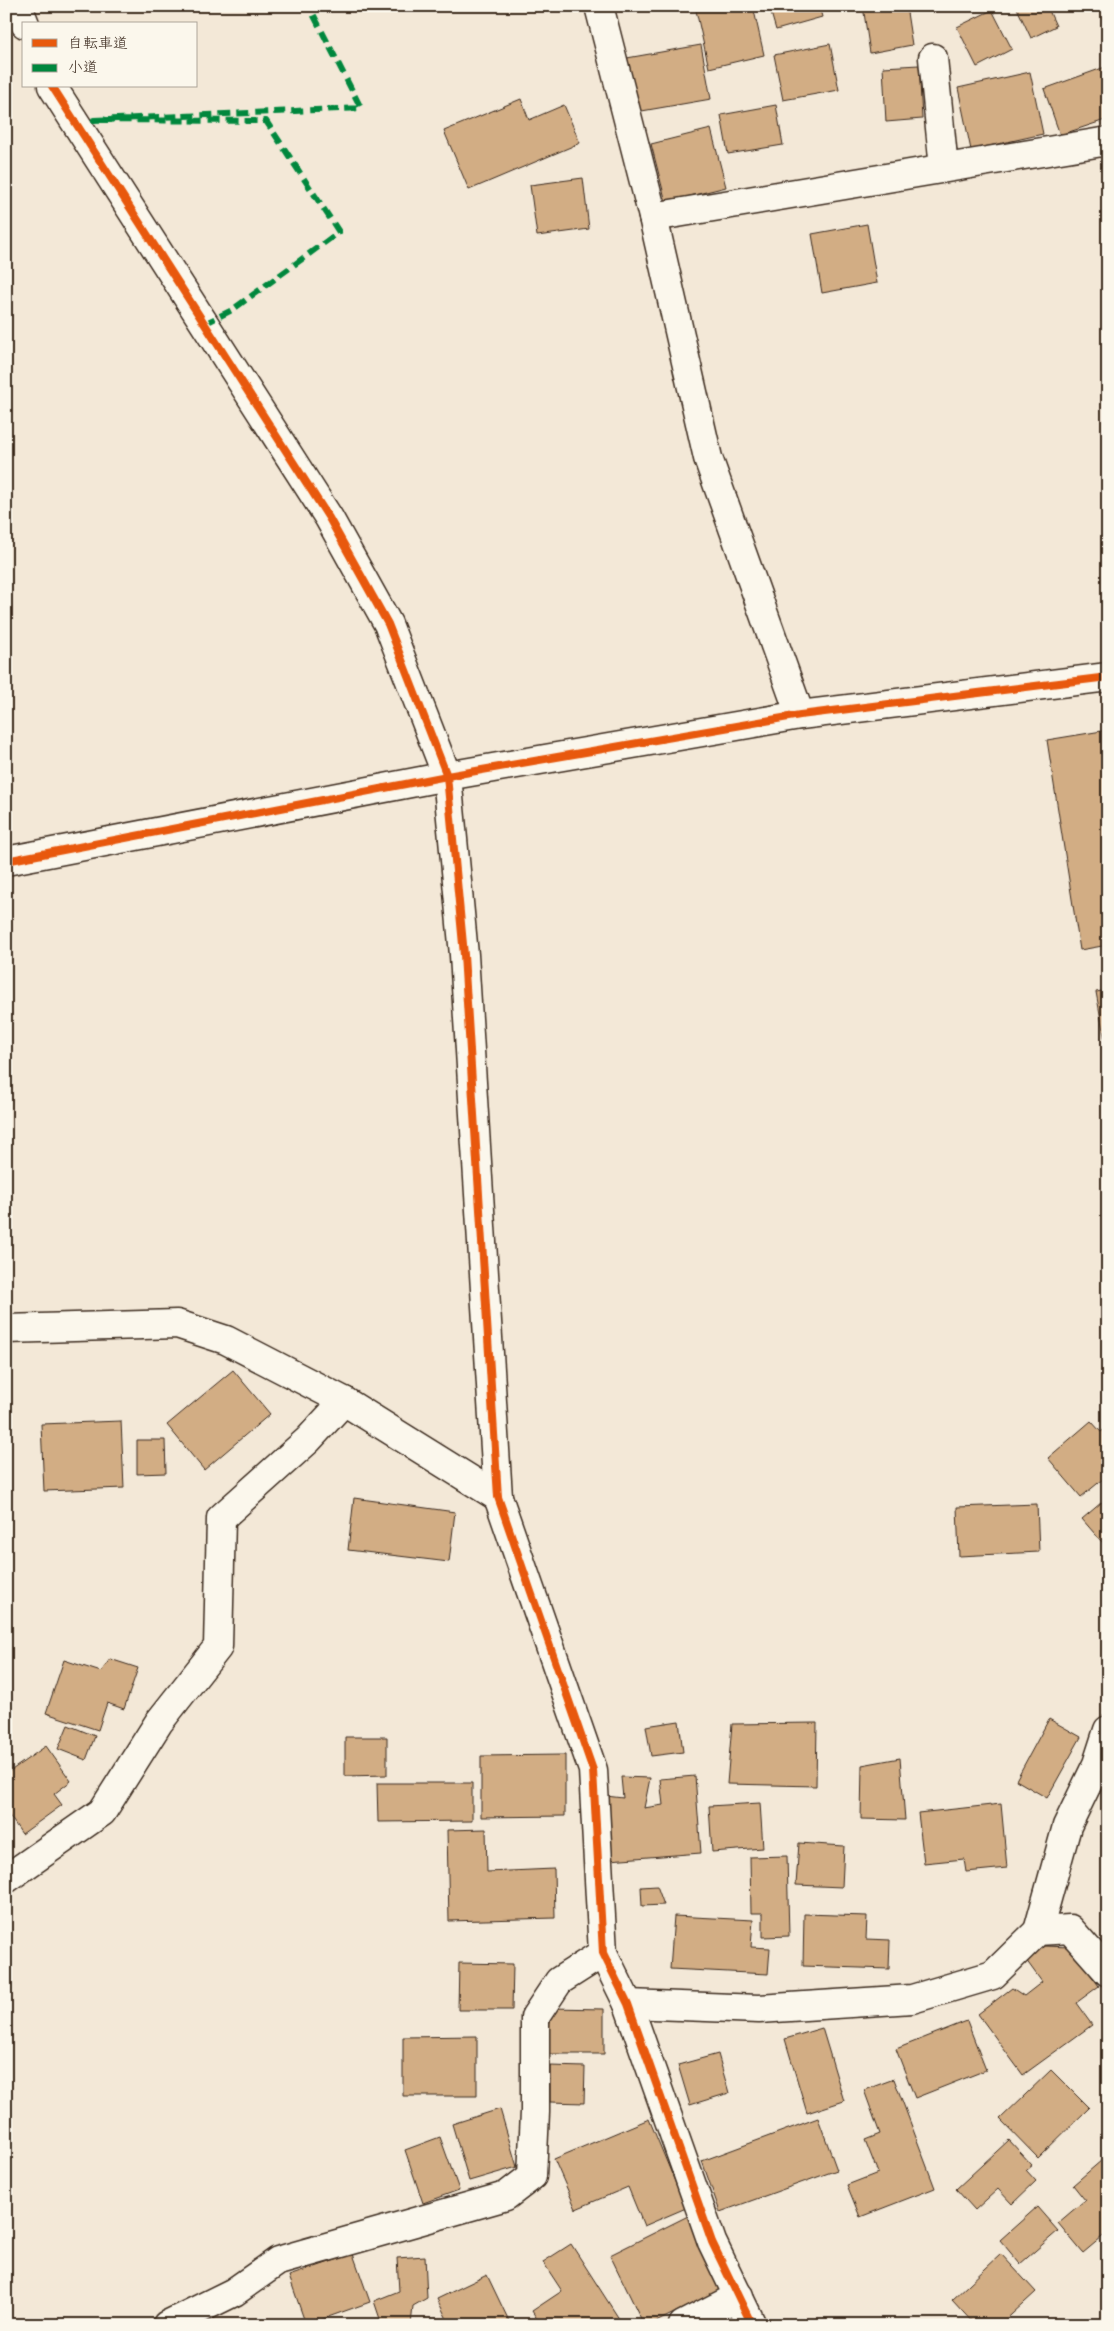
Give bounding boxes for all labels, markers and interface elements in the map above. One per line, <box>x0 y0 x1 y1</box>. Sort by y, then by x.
legend <box>22 22 198 88</box>
text: 自転車道 <box>68 34 128 53</box>
text: 小道 <box>68 58 98 77</box>

